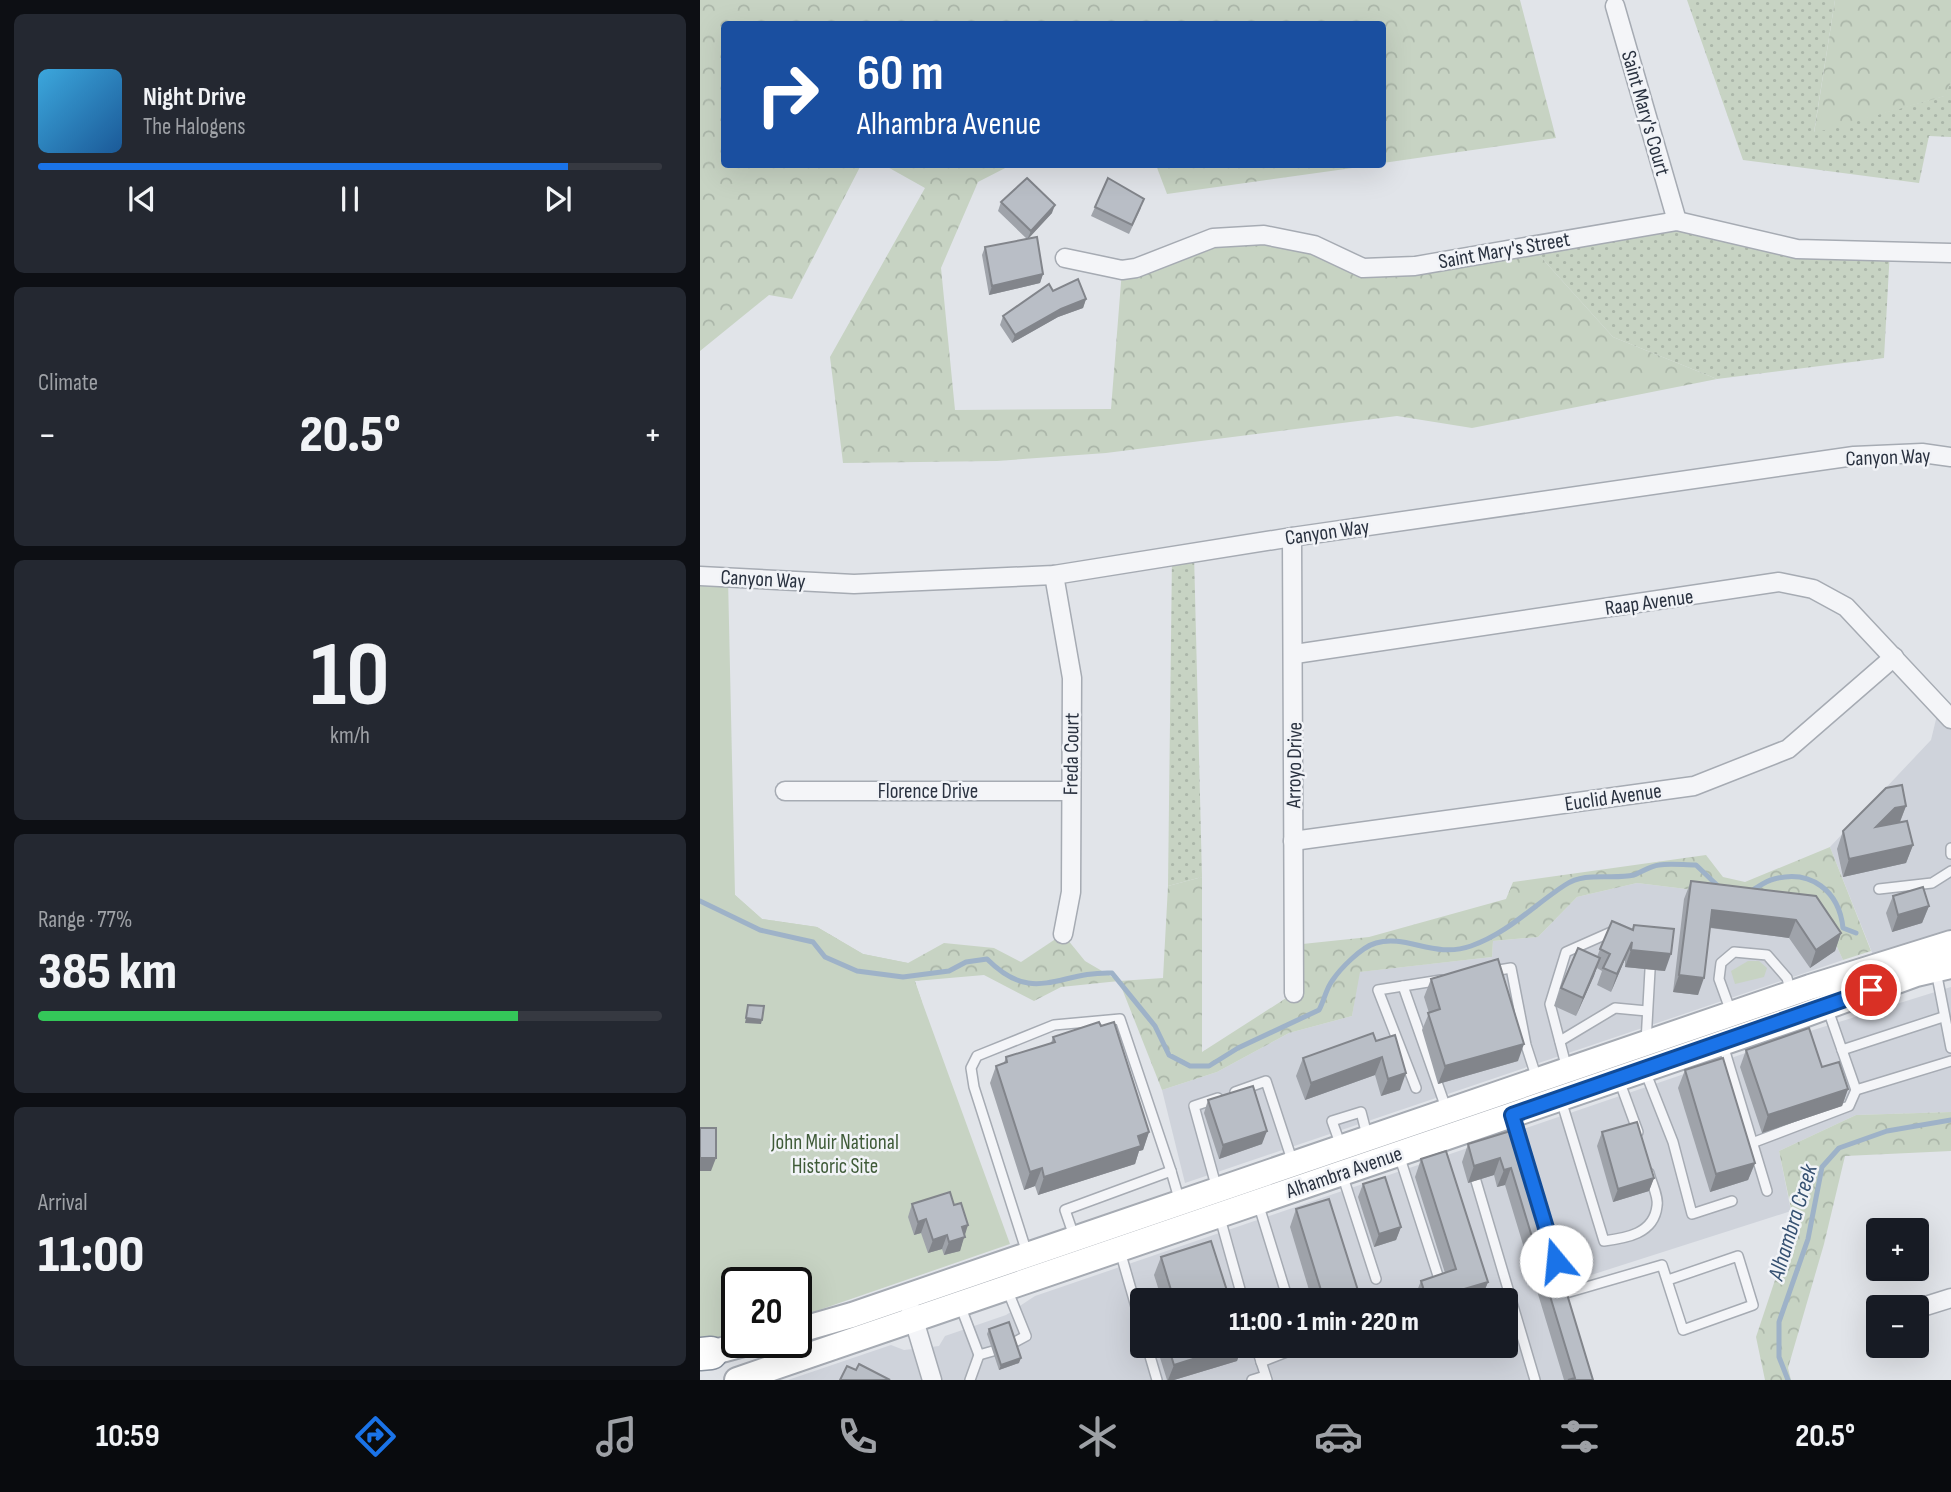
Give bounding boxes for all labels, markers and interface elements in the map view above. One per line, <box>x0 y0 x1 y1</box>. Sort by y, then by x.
text: 60 m <box>857 45 944 104</box>
street label: Saint Mary's Court <box>1616 48 1675 179</box>
icon: right <box>742 49 833 140</box>
text: Night Drive <box>143 82 246 113</box>
text: Alhambra Avenue <box>857 105 1041 144</box>
text: The Halogens <box>143 113 246 141</box>
icon: previous <box>123 180 161 218</box>
icon: pause <box>331 180 369 218</box>
icon: next <box>539 180 577 218</box>
street label: Saint Mary's Street <box>1436 227 1572 274</box>
text: Climate <box>38 369 98 397</box>
text: 20.5° <box>299 404 401 467</box>
text: − <box>38 413 57 458</box>
text: + <box>643 413 662 458</box>
street label: Canyon Way <box>1845 444 1931 471</box>
street label: Canyon Way <box>1283 514 1371 551</box>
street label: Canyon Way <box>720 565 806 594</box>
street label: Raap Avenue <box>1603 584 1695 621</box>
text: 10 <box>311 622 390 731</box>
street label: Freda Court <box>1058 713 1085 795</box>
text: km/h <box>330 722 370 750</box>
street label: Arroyo Drive <box>1281 722 1308 809</box>
street label: Euclid Avenue <box>1563 778 1663 817</box>
street label: Florence Drive <box>878 779 978 804</box>
text: Range · 77% <box>38 906 132 934</box>
text: 385 km <box>38 941 177 1004</box>
pin <box>1841 960 1901 1020</box>
icon: arrive <box>1852 971 1890 1009</box>
park label: John Muir National Historic Site <box>770 1130 899 1179</box>
street label: Alhambra Avenue <box>1282 1141 1405 1204</box>
water label: Alhambra Creek <box>1762 1160 1824 1284</box>
text: Arrival <box>38 1189 87 1217</box>
map controls <box>1866 1218 1929 1358</box>
button: + <box>1866 1218 1929 1281</box>
text: 11:00 <box>38 1224 144 1287</box>
position arrow <box>1519 1224 1593 1298</box>
speed limit sign: 20 <box>721 1267 812 1358</box>
button: − <box>1866 1295 1929 1358</box>
text: 11:00 · 1 min · 220 m <box>1229 1307 1419 1338</box>
icon: directions <box>351 1412 400 1461</box>
icon: music <box>592 1412 641 1461</box>
icon: phone <box>833 1412 882 1461</box>
icon: climate <box>1073 1412 1122 1461</box>
icon: car <box>1314 1412 1363 1461</box>
icon: filters <box>1555 1412 1604 1461</box>
text: 10:59 <box>96 1417 160 1456</box>
text: 20.5° <box>1795 1417 1855 1456</box>

